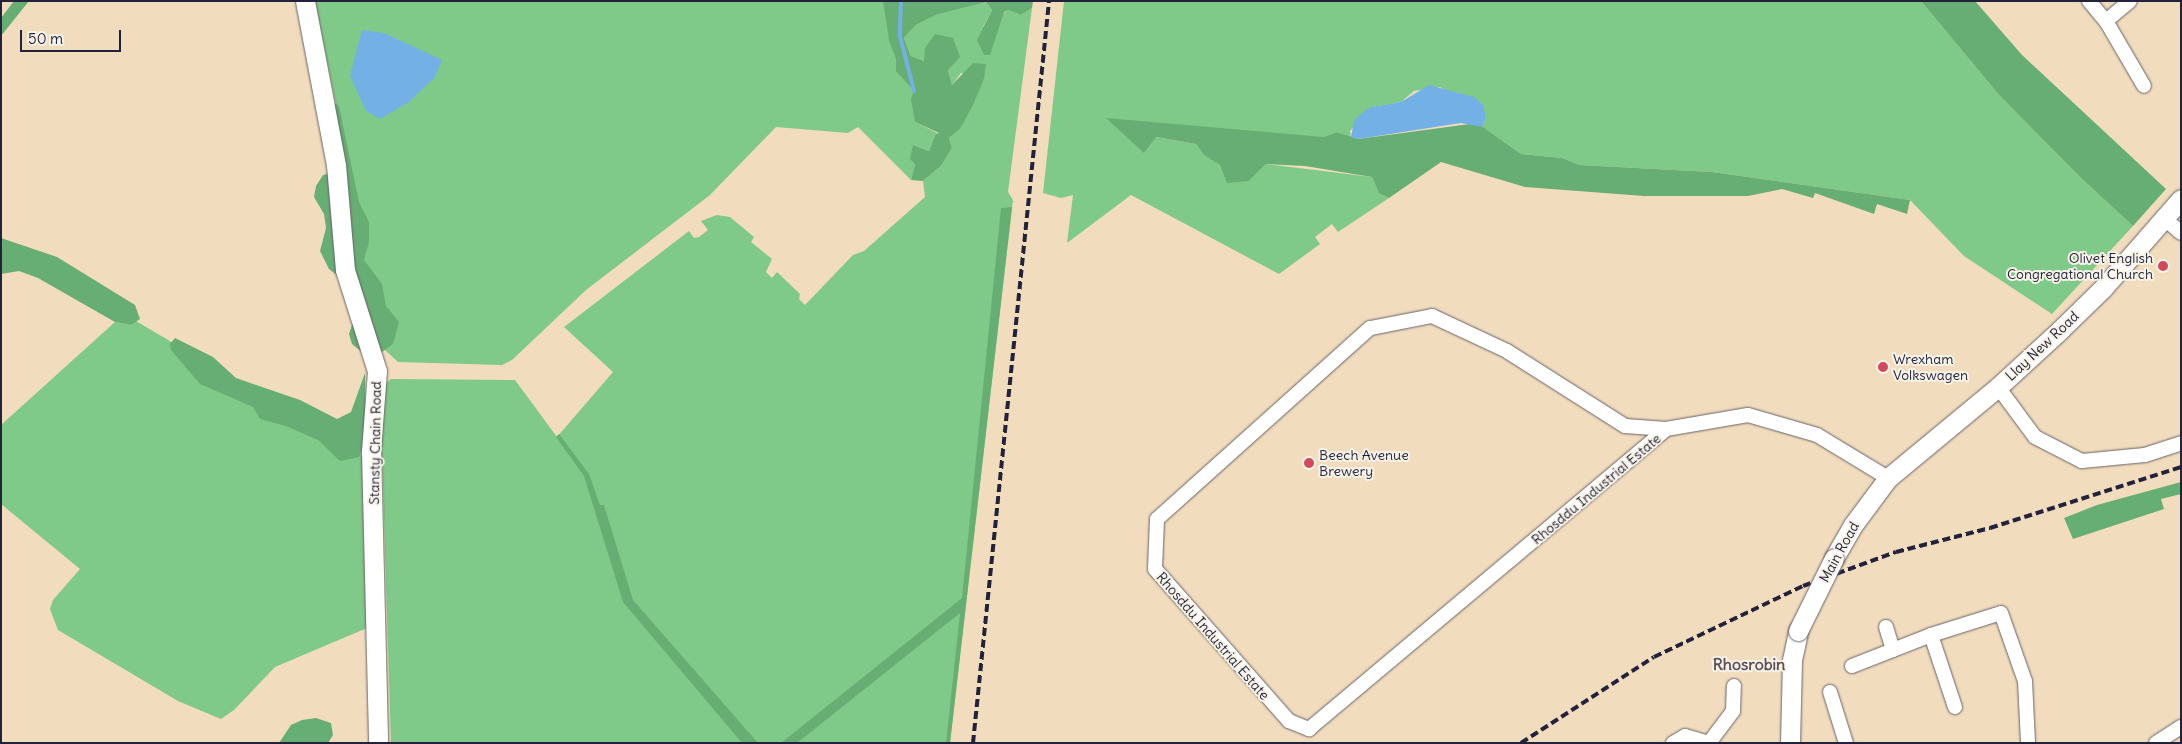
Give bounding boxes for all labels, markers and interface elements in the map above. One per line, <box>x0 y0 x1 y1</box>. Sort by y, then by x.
scale bar <box>22 20 124 52</box>
text: 50 m <box>28 29 63 48</box>
place label: Olivet English Congregational Church <box>2007 250 2153 282</box>
marker: Olivet English Congregational Church <box>2157 260 2169 272</box>
street label: Llay New Road <box>2002 308 2082 384</box>
place label: Wrexham Volkswagen <box>1893 351 1968 384</box>
marker: Wrexham Volkswagen <box>1877 361 1889 373</box>
street label: Stansty Chain Road <box>366 381 384 505</box>
street label: Rhosddu Industrial Estate <box>1528 430 1664 548</box>
place label: Beech Avenue Brewery <box>1319 447 1409 480</box>
marker: Beech Avenue Brewery <box>1303 457 1315 469</box>
street label: Main Road <box>1815 519 1863 585</box>
street label: Rhosddu Industrial Estate <box>1153 569 1273 703</box>
district label: Rhosrobin <box>1713 654 1785 674</box>

